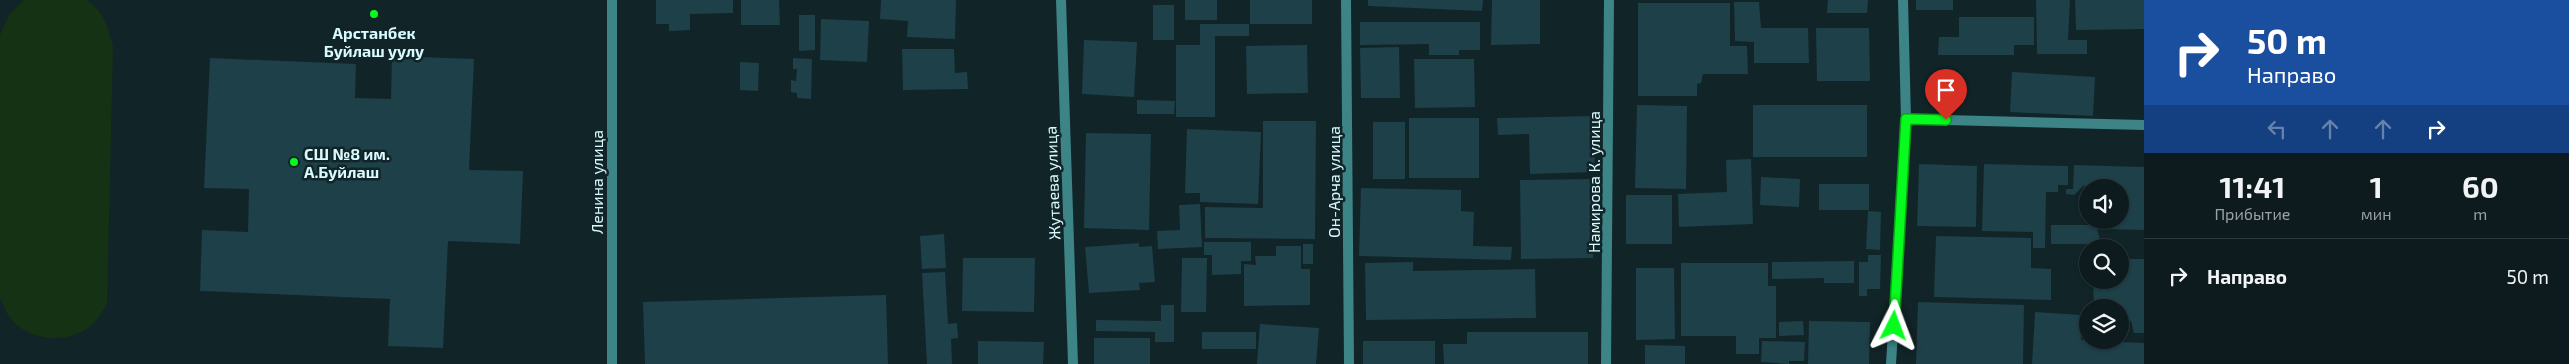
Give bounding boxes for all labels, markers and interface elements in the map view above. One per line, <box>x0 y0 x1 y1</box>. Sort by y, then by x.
marker: Арстанбек Буйлаш уулу <box>368 8 380 20</box>
text: 50 m <box>2247 19 2327 61</box>
icon: right <box>2164 20 2229 85</box>
place label: Арстанбек Буйлаш уулу <box>324 23 424 60</box>
text: Направо <box>2247 61 2336 87</box>
pin <box>1925 69 1967 120</box>
icon: arrive <box>1932 76 1960 104</box>
street label: Намирова К. улица <box>1584 111 1604 253</box>
icon: left <box>2263 115 2291 143</box>
icon: ahead <box>2316 115 2344 143</box>
icon: ahead <box>2369 115 2397 143</box>
icon: right <box>2422 115 2450 143</box>
street label: Жутаева улица <box>1041 126 1064 240</box>
street label: Он-Арча улица <box>1324 126 1344 238</box>
street label: Ленина улица <box>587 130 607 234</box>
place label: СШ №8 им. А.Буйлаш <box>304 144 390 181</box>
marker: СШ №8 им. А.Буйлаш <box>288 156 300 168</box>
text: 11:41 <box>2220 168 2285 204</box>
text: 1 <box>2370 168 2383 204</box>
text: 60 <box>2462 168 2499 204</box>
map controls <box>2079 179 2129 349</box>
button: sound <box>2079 179 2129 229</box>
text: Прибытие <box>2214 204 2290 223</box>
text: мин <box>2361 204 2392 223</box>
text: m <box>2473 204 2487 223</box>
button: search <box>2079 239 2129 289</box>
icon: right <box>2164 262 2192 290</box>
text: Направо <box>2207 265 2287 288</box>
text: 50 m <box>2506 265 2549 288</box>
position arrow <box>1867 299 1919 351</box>
button: layers <box>2079 299 2129 349</box>

